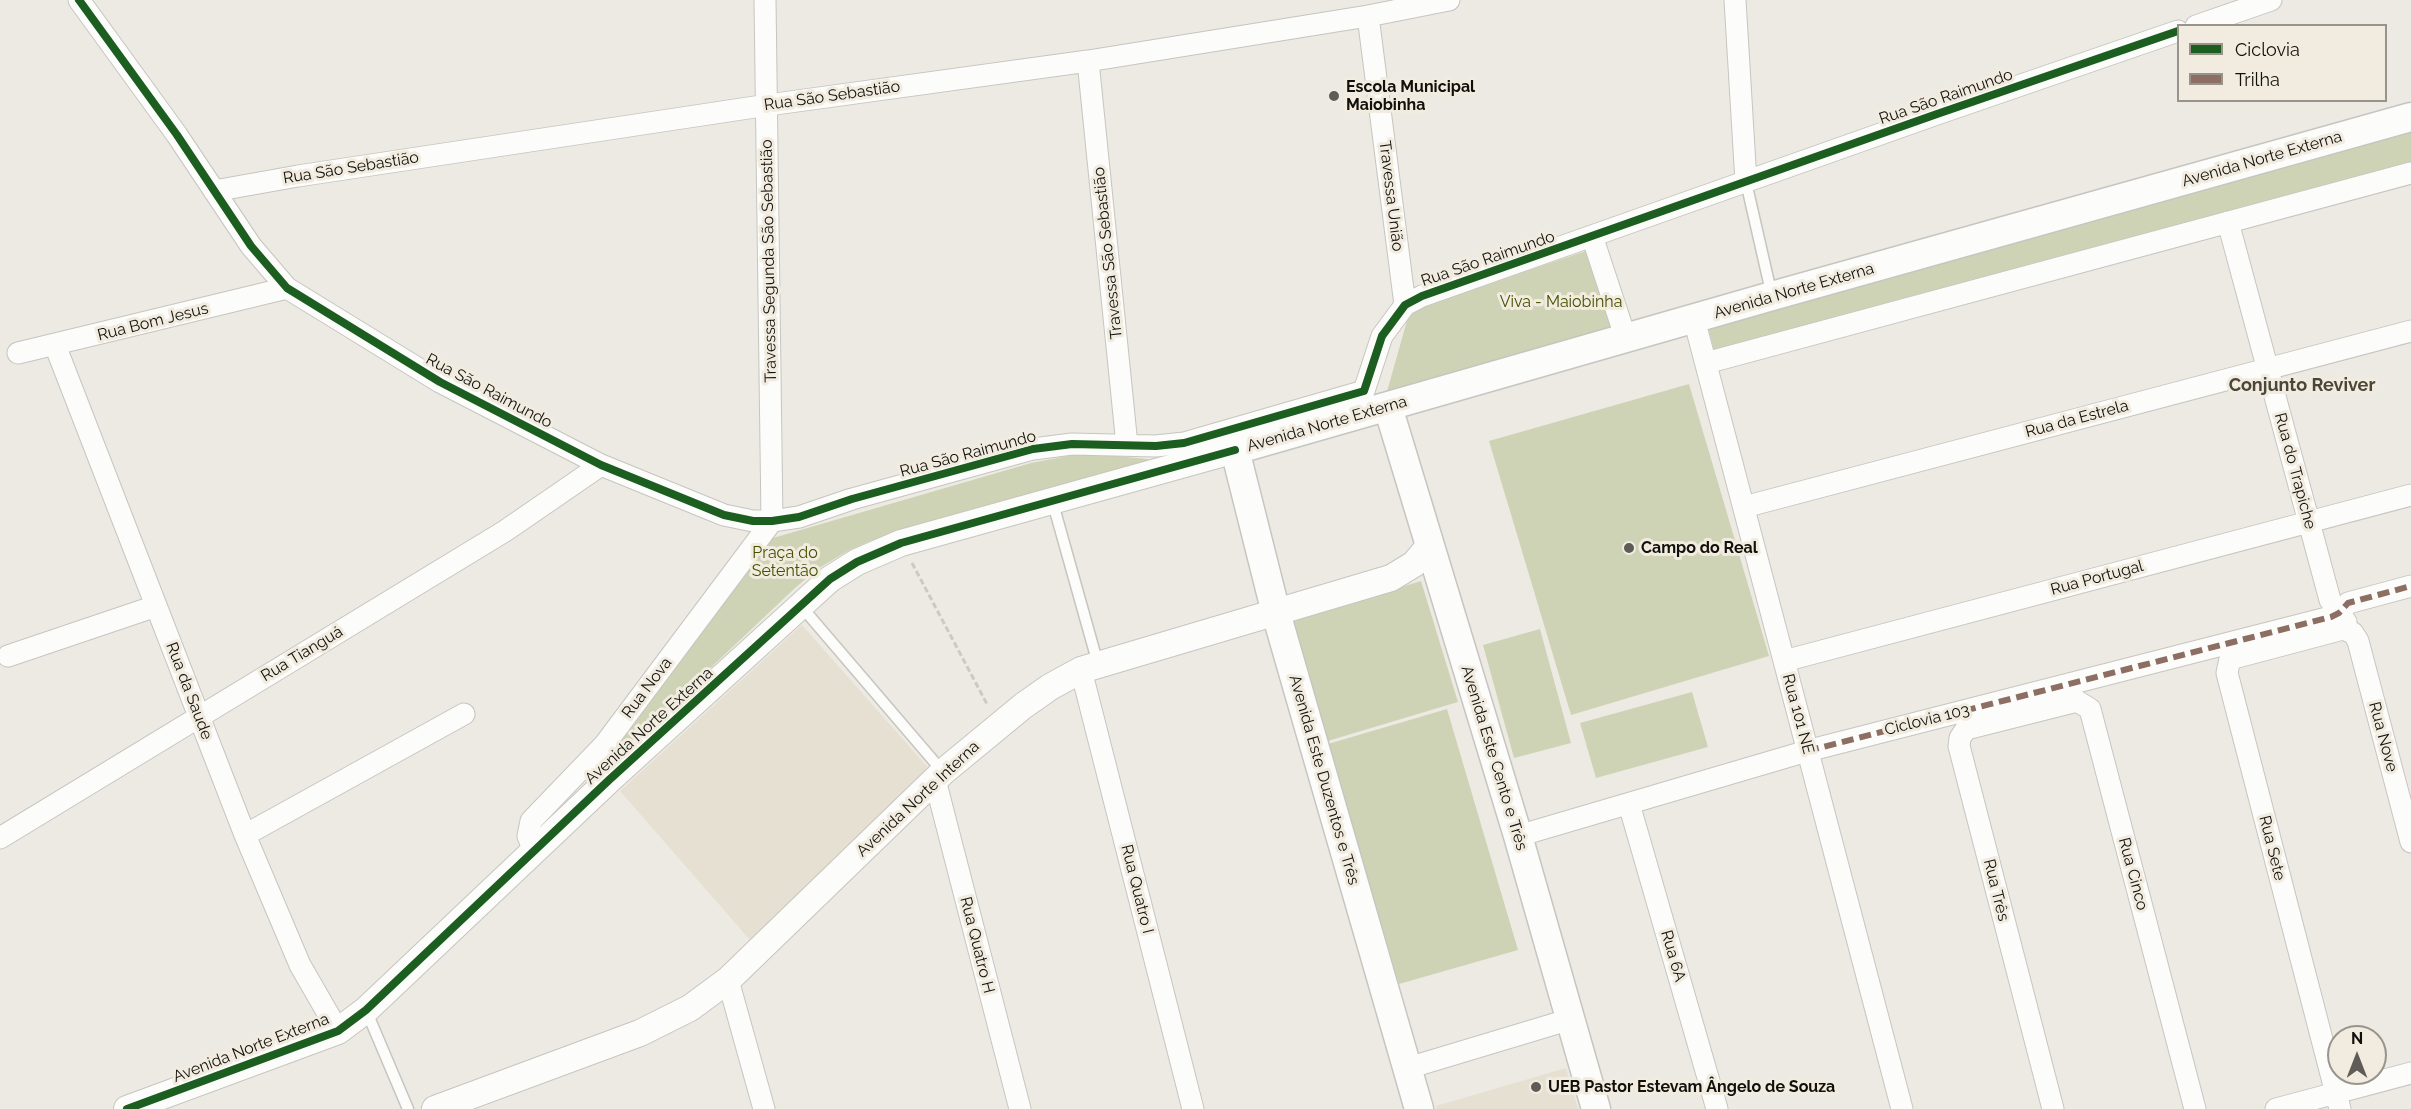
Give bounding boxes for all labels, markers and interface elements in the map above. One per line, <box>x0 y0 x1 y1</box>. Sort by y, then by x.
legend <box>2177 24 2387 102</box>
text: Ciclovia <box>2235 39 2300 60</box>
street label: Rua São Raimundo <box>1877 65 2015 129</box>
text: Trilha <box>2235 69 2280 90</box>
street label: Rua São Sebastião <box>763 77 901 115</box>
place label: Escola Municipal Maiobinha <box>1346 77 1475 115</box>
marker: Escola Municipal Maiobinha <box>1327 89 1341 103</box>
street label: Avenida Norte Externa <box>2180 127 2344 191</box>
street label: Travessa Segunda São Sebastião <box>757 139 781 383</box>
street label: Travessa União <box>1375 140 1407 252</box>
street label: Rua São Sebastião <box>282 148 420 188</box>
street label: Travessa São Sebastião <box>1089 166 1127 340</box>
street label: Rua São Raimundo <box>1419 227 1557 291</box>
street label: Avenida Norte Externa <box>1712 259 1876 323</box>
park label: Viva - Maiobinha <box>1500 292 1622 312</box>
street label: Rua Bom Jesus <box>96 299 210 345</box>
street label: Rua São Raimundo <box>423 350 555 432</box>
district label: Conjunto Reviver <box>2229 375 2375 397</box>
street label: Avenida Norte Externa <box>1245 392 1409 456</box>
street label: Rua da Estrela <box>2023 396 2131 442</box>
street label: Rua do Trapiche <box>2270 411 2320 531</box>
street label: Rua São Raimundo <box>898 427 1038 481</box>
place label: Campo do Real <box>1641 538 1758 558</box>
marker: Campo do Real <box>1622 541 1636 555</box>
park label: Praça do Setentão <box>752 543 818 581</box>
street label: Rua Portugal <box>2048 556 2146 600</box>
street label: Rua Tianguá <box>258 622 346 686</box>
street label: Rua da Saude <box>162 640 216 742</box>
street label: Rua Nova <box>618 654 676 722</box>
street label: Avenida Norte Externa <box>581 663 717 789</box>
street label: Avenida Este Cento e Três <box>1457 663 1531 853</box>
street label: Rua 101 NE <box>1778 672 1818 756</box>
street label: Avenida Este Duzentos e Três <box>1285 673 1363 887</box>
street label: Ciclovia 103 <box>1883 700 1971 740</box>
street label: Rua Nove <box>2364 700 2402 774</box>
street label: Avenida Norte Interna <box>853 737 983 861</box>
street label: Rua Sete <box>2255 814 2289 882</box>
street label: Rua Cinco <box>2114 835 2152 913</box>
street label: Rua Quatro I <box>1117 843 1157 935</box>
street label: Rua Três <box>1979 857 2013 923</box>
street label: Rua Quatro H <box>956 895 998 995</box>
street label: Rua 6A <box>1656 928 1690 984</box>
street label: Avenida Norte Externa <box>170 1009 332 1087</box>
north arrow <box>2327 1025 2387 1085</box>
text: N <box>2351 1029 2363 1048</box>
place label: UEB Pastor Estevam Ângelo de Souza <box>1548 1077 1835 1097</box>
marker: UEB Pastor Estevam Ângelo de Souza <box>1529 1080 1543 1094</box>

